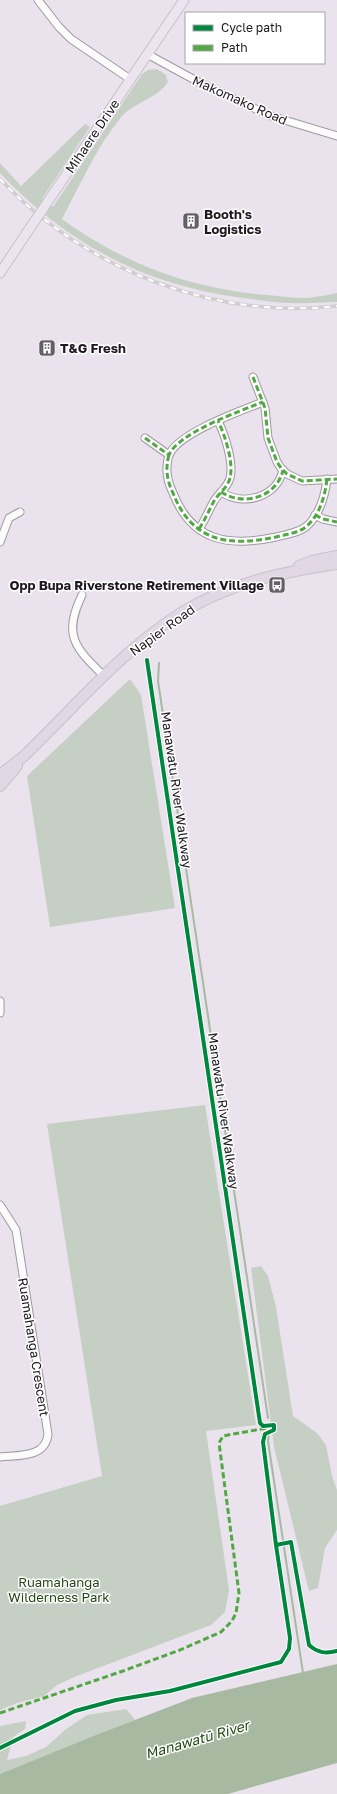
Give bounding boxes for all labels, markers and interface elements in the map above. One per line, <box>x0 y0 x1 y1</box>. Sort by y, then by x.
legend <box>185 12 325 64</box>
text: Cycle path <box>221 20 282 35</box>
text: Path <box>221 40 248 55</box>
street label: Makomako Road <box>190 72 290 128</box>
street label: Mihaere Drive <box>61 96 123 176</box>
place label: Booth's Logistics <box>204 206 262 237</box>
building icon: Booth's Logistics <box>181 211 201 231</box>
building icon: T&G Fresh <box>37 338 57 358</box>
place label: T&G Fresh <box>60 340 126 356</box>
bus stop icon: Opp Bupa Riverstone Retirement Village <box>267 575 287 595</box>
place label: Opp Bupa Riverstone Retirement Village <box>9 577 264 593</box>
street label: Napier Road <box>126 601 198 659</box>
street label: Manawatu River Walkway <box>158 710 196 870</box>
street label: Manawatu River Walkway <box>205 1031 243 1191</box>
street label: Ruamahanga Crescent <box>15 1276 53 1418</box>
park label: Ruamahanga Wilderness Park <box>8 1574 110 1605</box>
water label: Manawatū River <box>143 1715 253 1762</box>

